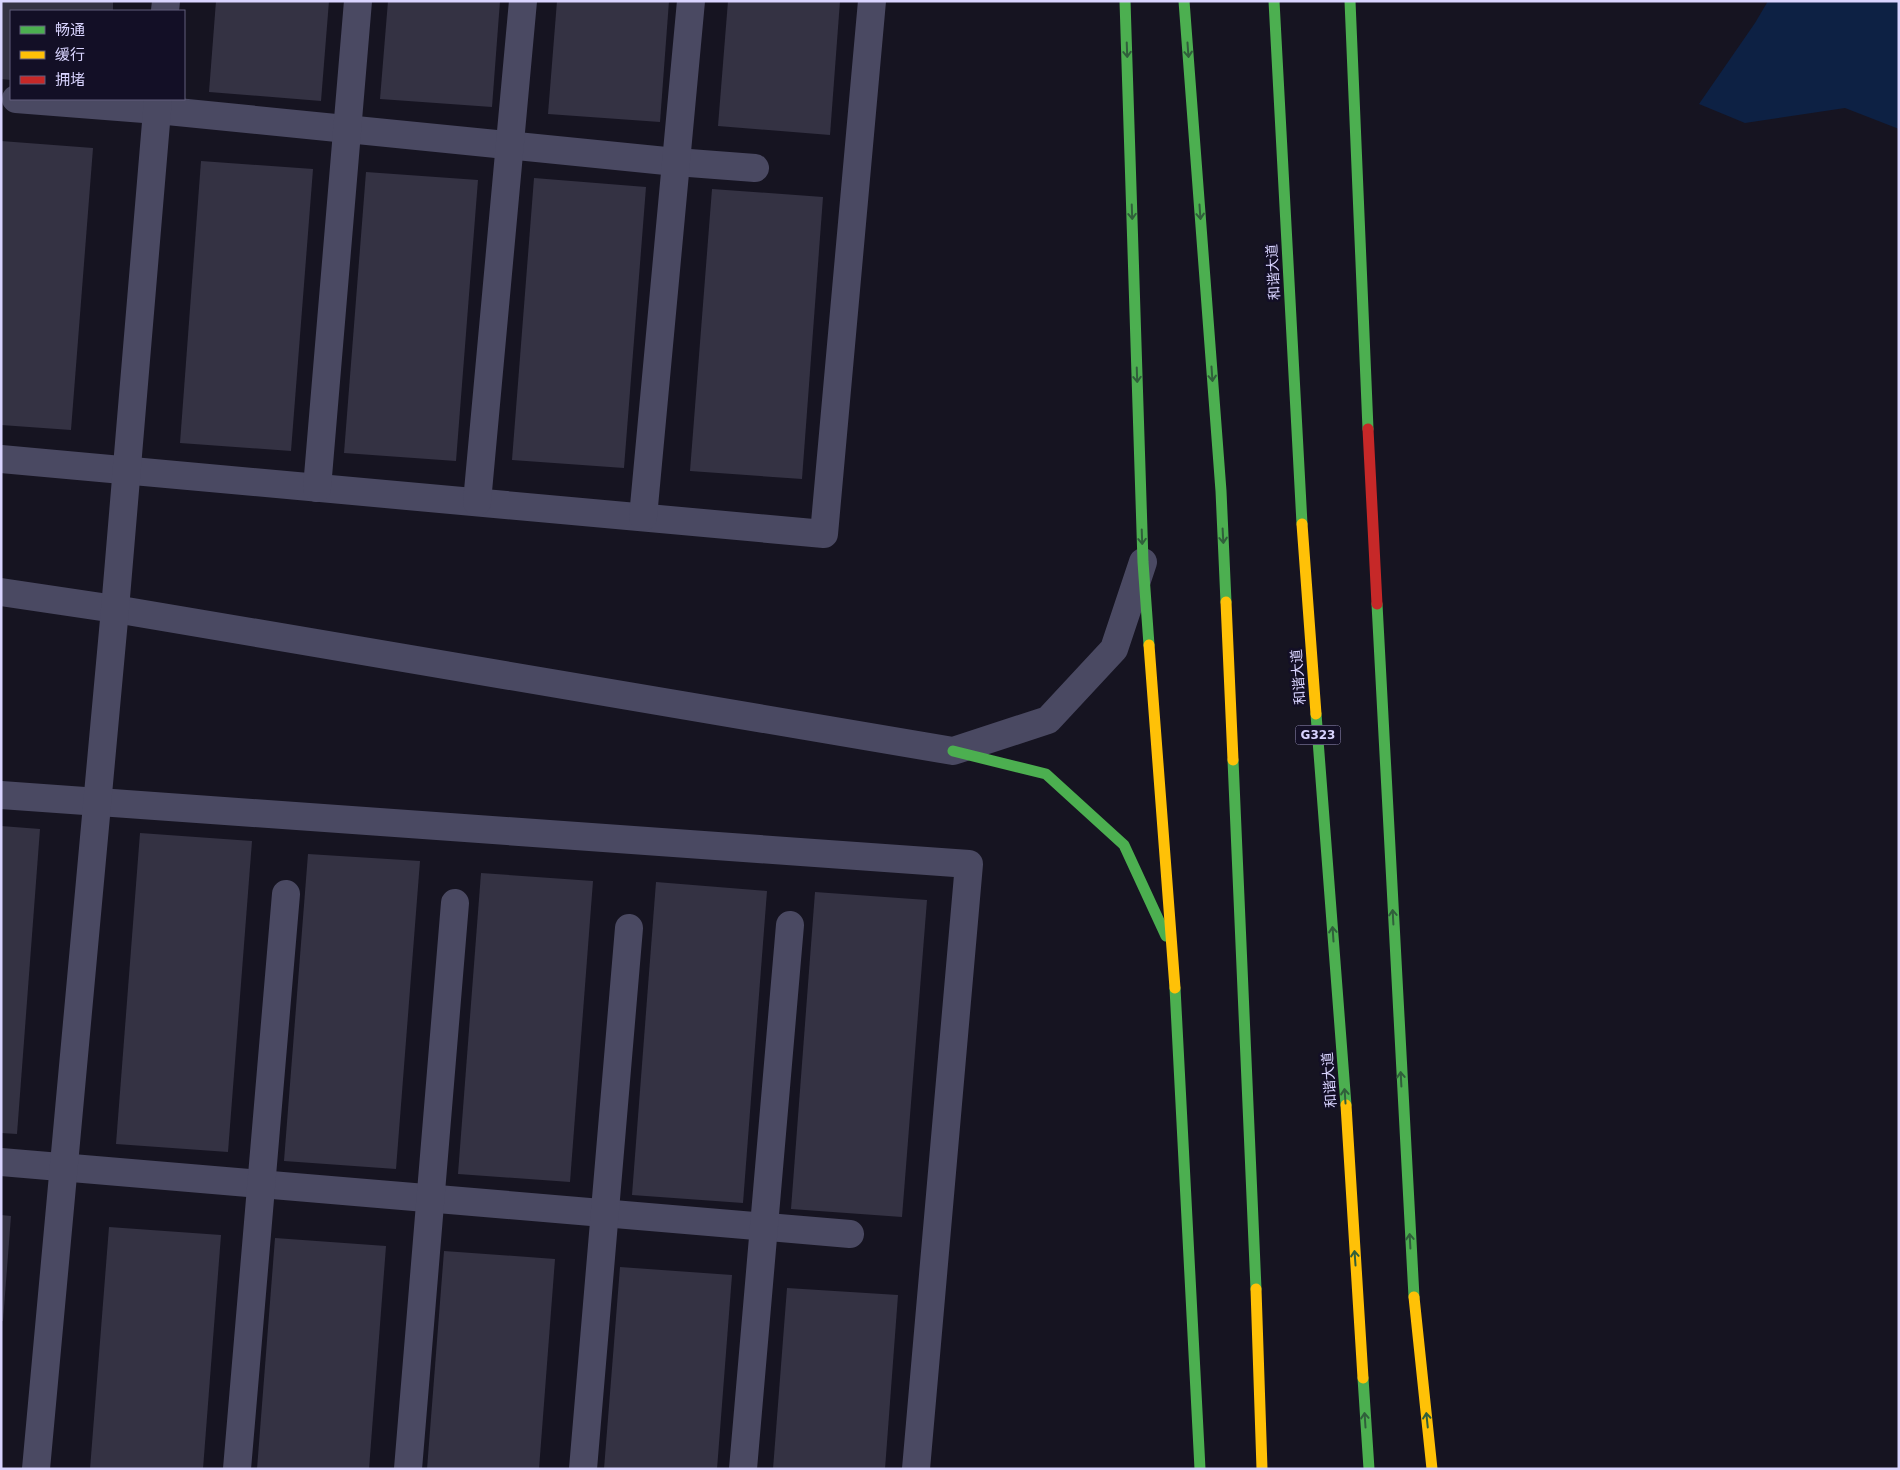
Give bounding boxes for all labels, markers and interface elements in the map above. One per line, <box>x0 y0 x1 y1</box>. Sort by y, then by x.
legend <box>10 10 185 100</box>
text: 畅通 <box>55 21 85 39</box>
one-way arrow <box>1122 42 1131 58</box>
one-way arrow <box>1183 42 1193 58</box>
text: 缓行 <box>55 46 85 64</box>
text: 拥堵 <box>55 71 85 89</box>
one-way arrow <box>1127 204 1137 220</box>
one-way arrow <box>1196 204 1205 220</box>
street label: 和谐大道 <box>1264 244 1282 300</box>
one-way arrow <box>1132 366 1142 383</box>
one-way arrow <box>1208 366 1217 382</box>
one-way arrow <box>1137 528 1147 545</box>
one-way arrow <box>1218 528 1228 544</box>
street label: 和谐大道 <box>1288 649 1308 705</box>
road number: G323 <box>1296 726 1340 744</box>
one-way arrow <box>1388 909 1398 925</box>
one-way arrow <box>1328 926 1338 942</box>
street label: 和谐大道 <box>1319 1052 1339 1108</box>
one-way arrow <box>1397 1071 1406 1087</box>
one-way arrow <box>1340 1088 1349 1104</box>
one-way arrow <box>1405 1233 1414 1249</box>
one-way arrow <box>1350 1250 1360 1266</box>
one-way arrow <box>1361 1412 1370 1428</box>
one-way arrow <box>1422 1413 1432 1429</box>

